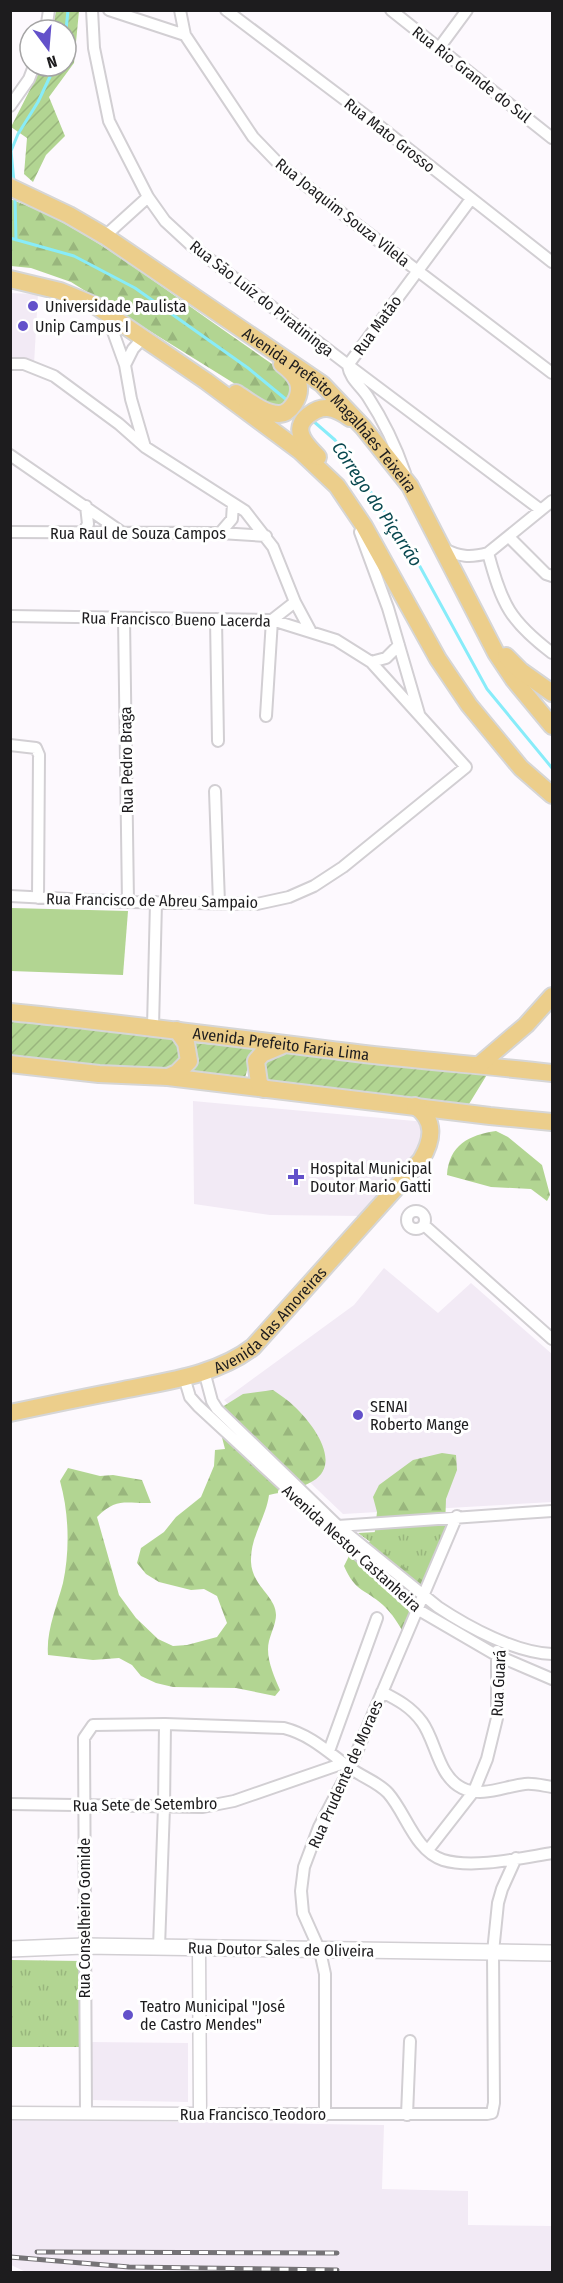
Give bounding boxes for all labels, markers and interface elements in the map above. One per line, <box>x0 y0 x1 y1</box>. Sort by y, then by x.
north arrow <box>18 18 78 78</box>
street label: Rua Rio Grande do Sul <box>408 22 535 127</box>
text: N <box>45 51 59 72</box>
street label: Rua Mato Grosso <box>341 94 439 177</box>
street label: Rua Joaquim Souza Vilela <box>272 154 414 271</box>
street label: Rua São Luíz do Piratininga <box>186 236 338 361</box>
street label: Rua Matão <box>349 292 405 359</box>
place label: Universidade Paulista <box>45 297 187 316</box>
marker: Universidade Paulista <box>26 299 40 313</box>
place label: Unip Campus I <box>35 317 129 336</box>
marker: Unip Campus I <box>16 319 30 333</box>
street label: Avenida Prefeito Magalhães Teixeira <box>239 324 421 496</box>
water label: Córrego do Piçarrão <box>327 437 427 571</box>
street label: Rua Raul de Souza Campos <box>50 524 226 543</box>
street label: Rua Francisco Bueno Lacerda <box>81 608 271 631</box>
street label: Rua Pedro Braga <box>116 706 137 814</box>
street label: Rua Francisco de Abreu Sampaio <box>46 889 258 912</box>
street label: Avenida Prefeito Faria Lima <box>192 1024 370 1064</box>
place label: Hospital Municipal Doutor Mario Gatti <box>310 1159 432 1196</box>
marker: Hospital Municipal Doutor Mario Gatti <box>287 1168 305 1186</box>
street label: Avenida das Amoreiras <box>211 1263 331 1377</box>
place label: SENAI Roberto Mange <box>370 1397 469 1434</box>
marker: SENAI Roberto Mange <box>351 1408 365 1422</box>
street label: Avenida Nestor Castanheira <box>278 1481 425 1616</box>
street label: Rua Guará <box>487 1649 510 1717</box>
street label: Rua Prudente de Moraes <box>304 1697 387 1851</box>
street label: Rua Sete de Setembro <box>73 1794 217 1815</box>
street label: Rua Conselheiro Gomide <box>75 1838 94 1998</box>
street label: Rua Doutor Sales de Oliveira <box>188 1938 374 1961</box>
place label: Teatro Municipal "José de Castro Mendes" <box>140 1997 285 2034</box>
marker: Teatro Municipal "José de Castro Mendes" <box>121 2008 135 2022</box>
street label: Rua Francisco Teodoro <box>180 2105 326 2124</box>

